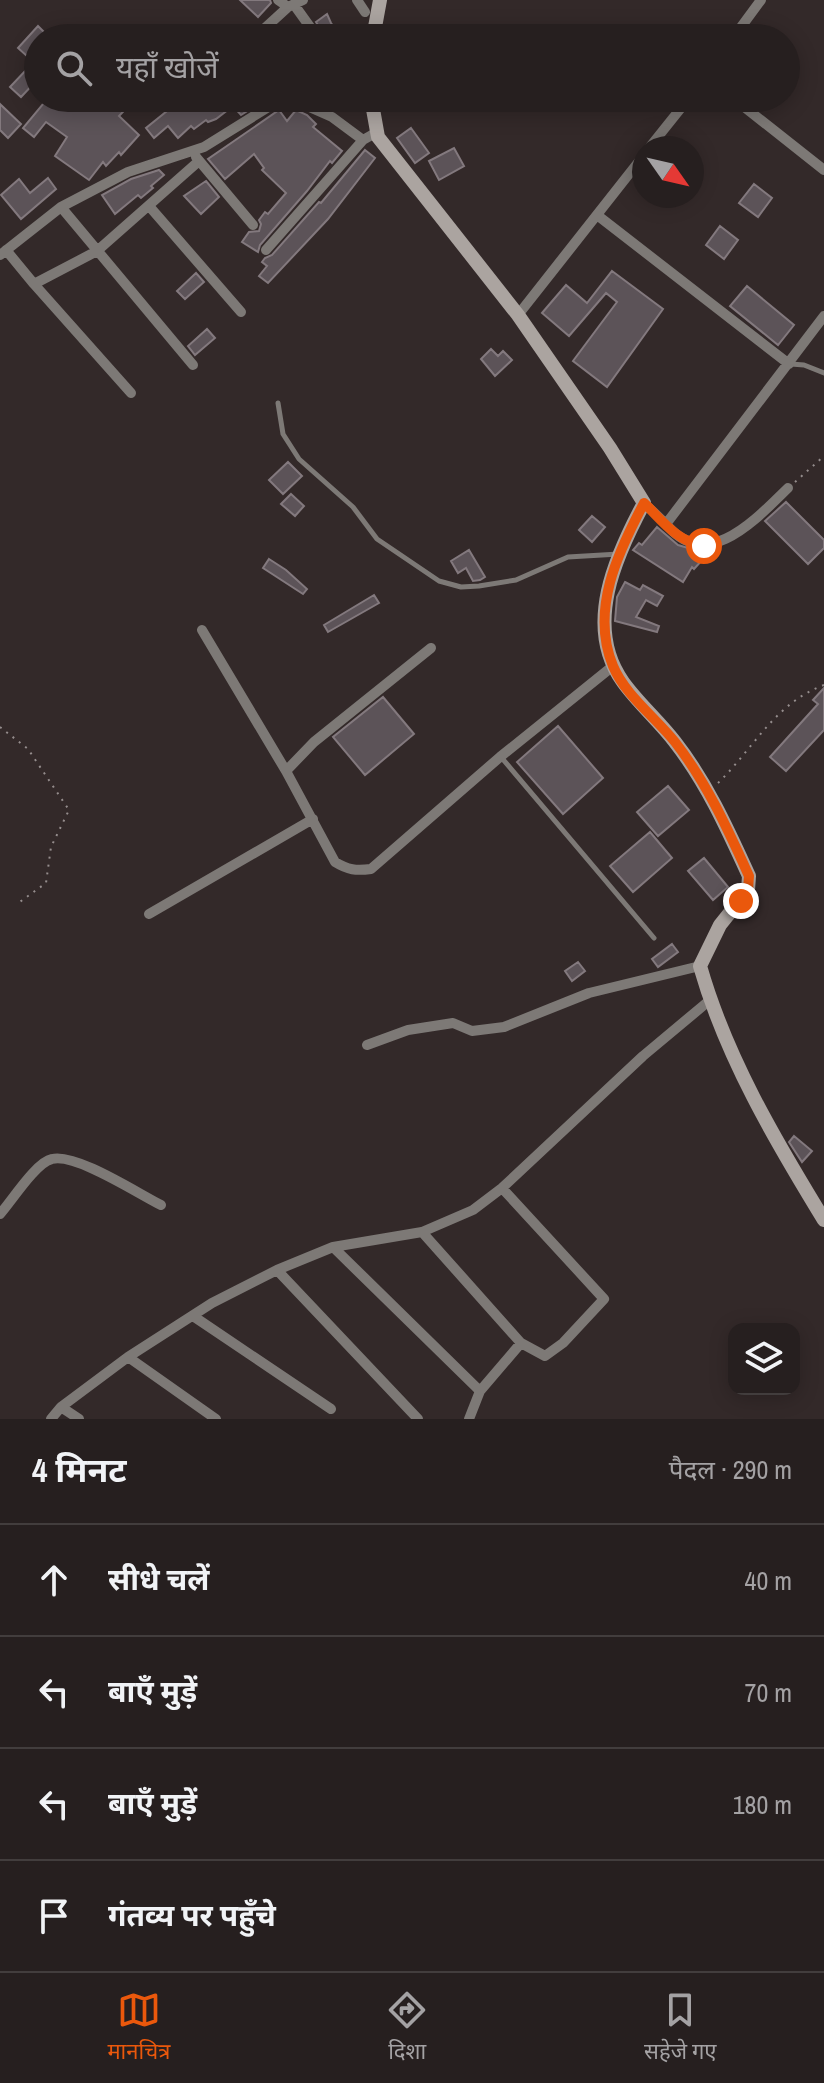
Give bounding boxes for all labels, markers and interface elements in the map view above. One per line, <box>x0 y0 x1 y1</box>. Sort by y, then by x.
search box <box>24 24 800 112</box>
icon: search <box>52 46 96 90</box>
text: यहाँ खोजें <box>116 47 219 87</box>
north arrow <box>632 136 704 208</box>
route start <box>686 528 722 564</box>
route end <box>723 883 759 919</box>
map controls <box>728 1323 800 1395</box>
button: layers <box>728 1323 800 1395</box>
text: 4 मिनट <box>32 1447 127 1493</box>
text: पैदल · 290 m <box>669 1452 792 1487</box>
icon: ahead <box>32 1558 76 1602</box>
text: सीधे चलें <box>108 1559 209 1599</box>
text: 40 m <box>745 1563 792 1598</box>
icon: left <box>32 1670 76 1714</box>
text: बाएँ मुड़ें <box>108 1671 197 1711</box>
text: 70 m <box>745 1675 792 1710</box>
icon: left <box>32 1782 76 1826</box>
text: बाएँ मुड़ें <box>108 1783 197 1823</box>
text: 180 m <box>733 1787 792 1822</box>
icon: arrive <box>32 1894 76 1938</box>
text: गंतव्य पर पहुँचे <box>108 1895 276 1935</box>
tab: मानचित्र <box>107 1988 170 2068</box>
tab: दिशा <box>385 1988 429 2068</box>
tab: सहेजे गए <box>644 1988 717 2068</box>

